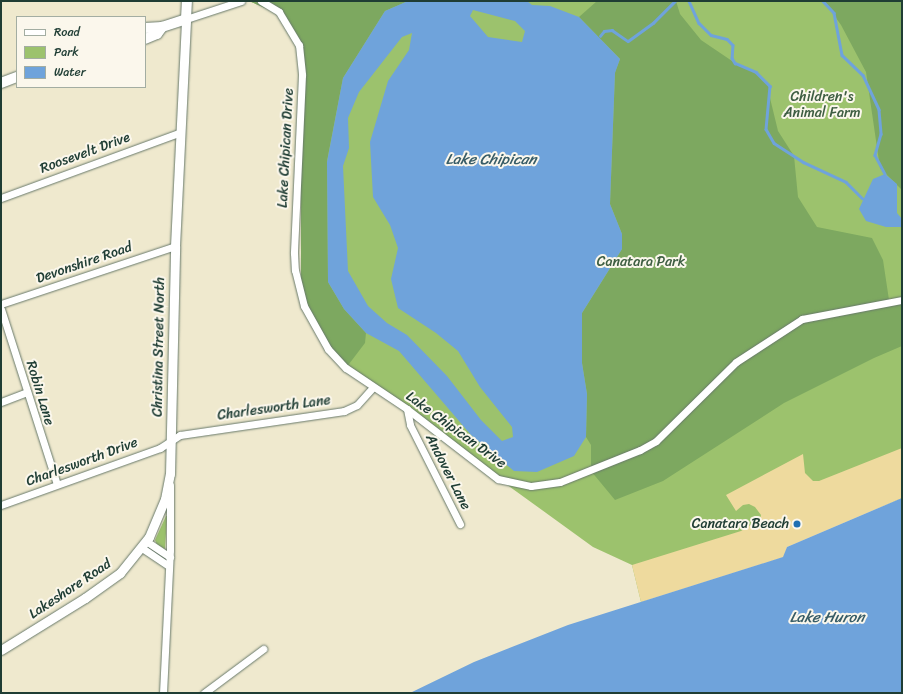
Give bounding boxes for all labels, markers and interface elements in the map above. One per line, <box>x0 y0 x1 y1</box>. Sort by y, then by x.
legend <box>16 16 146 88</box>
text: Road <box>54 21 80 43</box>
text: Park <box>54 41 79 63</box>
text: Water <box>54 61 86 83</box>
street label: Lake Chipican Drive <box>274 88 298 208</box>
park label: Children's Animal Farm <box>783 89 861 122</box>
street label: Roosevelt Drive <box>37 129 133 177</box>
water label: Lake Chipican <box>446 151 536 169</box>
street label: Devonshire Road <box>34 239 134 287</box>
park label: Canatara Park <box>597 254 685 270</box>
street label: Christina Street North <box>149 277 169 417</box>
street label: Robin Lane <box>22 359 58 427</box>
street label: Lake Chipican Drive <box>403 388 509 472</box>
street label: Charlesworth Lane <box>216 392 332 424</box>
street label: Andover Lane <box>422 431 474 513</box>
street label: Charlesworth Drive <box>24 434 140 490</box>
place label: Canatara Beach <box>692 516 789 532</box>
marker: Canatara Beach <box>792 519 802 529</box>
street label: Lakeshore Road <box>26 555 114 623</box>
water label: Lake Huron <box>790 609 864 627</box>

